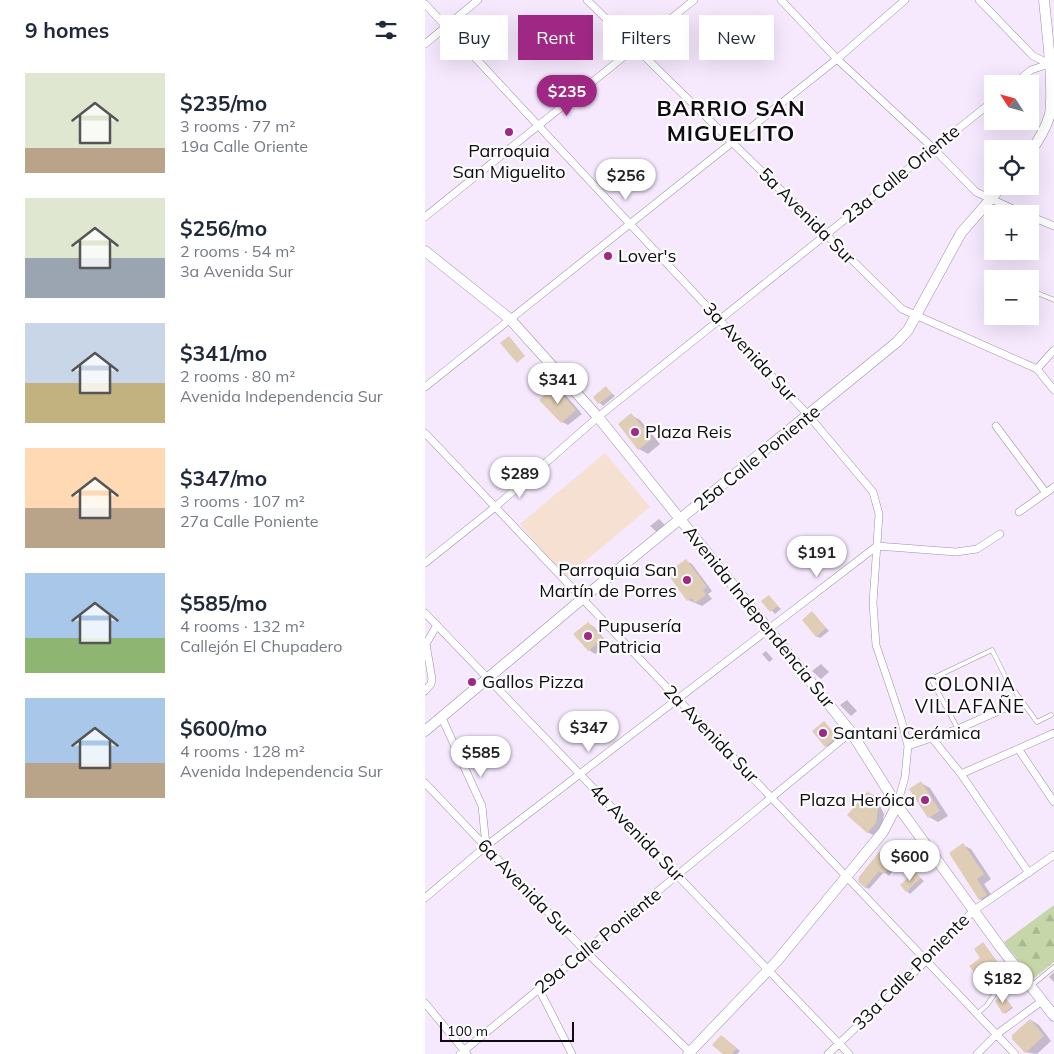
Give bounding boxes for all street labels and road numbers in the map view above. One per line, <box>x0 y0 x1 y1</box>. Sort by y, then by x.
street label: 23a Calle Oriente <box>837 119 964 228</box>
street label: 5a Avenida Sur <box>754 162 861 269</box>
street label: 3a Avenida Sur <box>698 297 803 406</box>
street label: 25a Calle Poniente <box>689 400 824 516</box>
street label: Avenida Independencia Sur <box>679 521 840 713</box>
street label: 2a Avenida Sur <box>659 680 764 788</box>
street label: 4a Avenida Sur <box>585 779 690 887</box>
street label: 6a Avenida Sur <box>473 834 578 942</box>
street label: 29a Calle Poniente <box>530 883 665 999</box>
street label: 33a Calle Poniente <box>847 908 974 1035</box>

